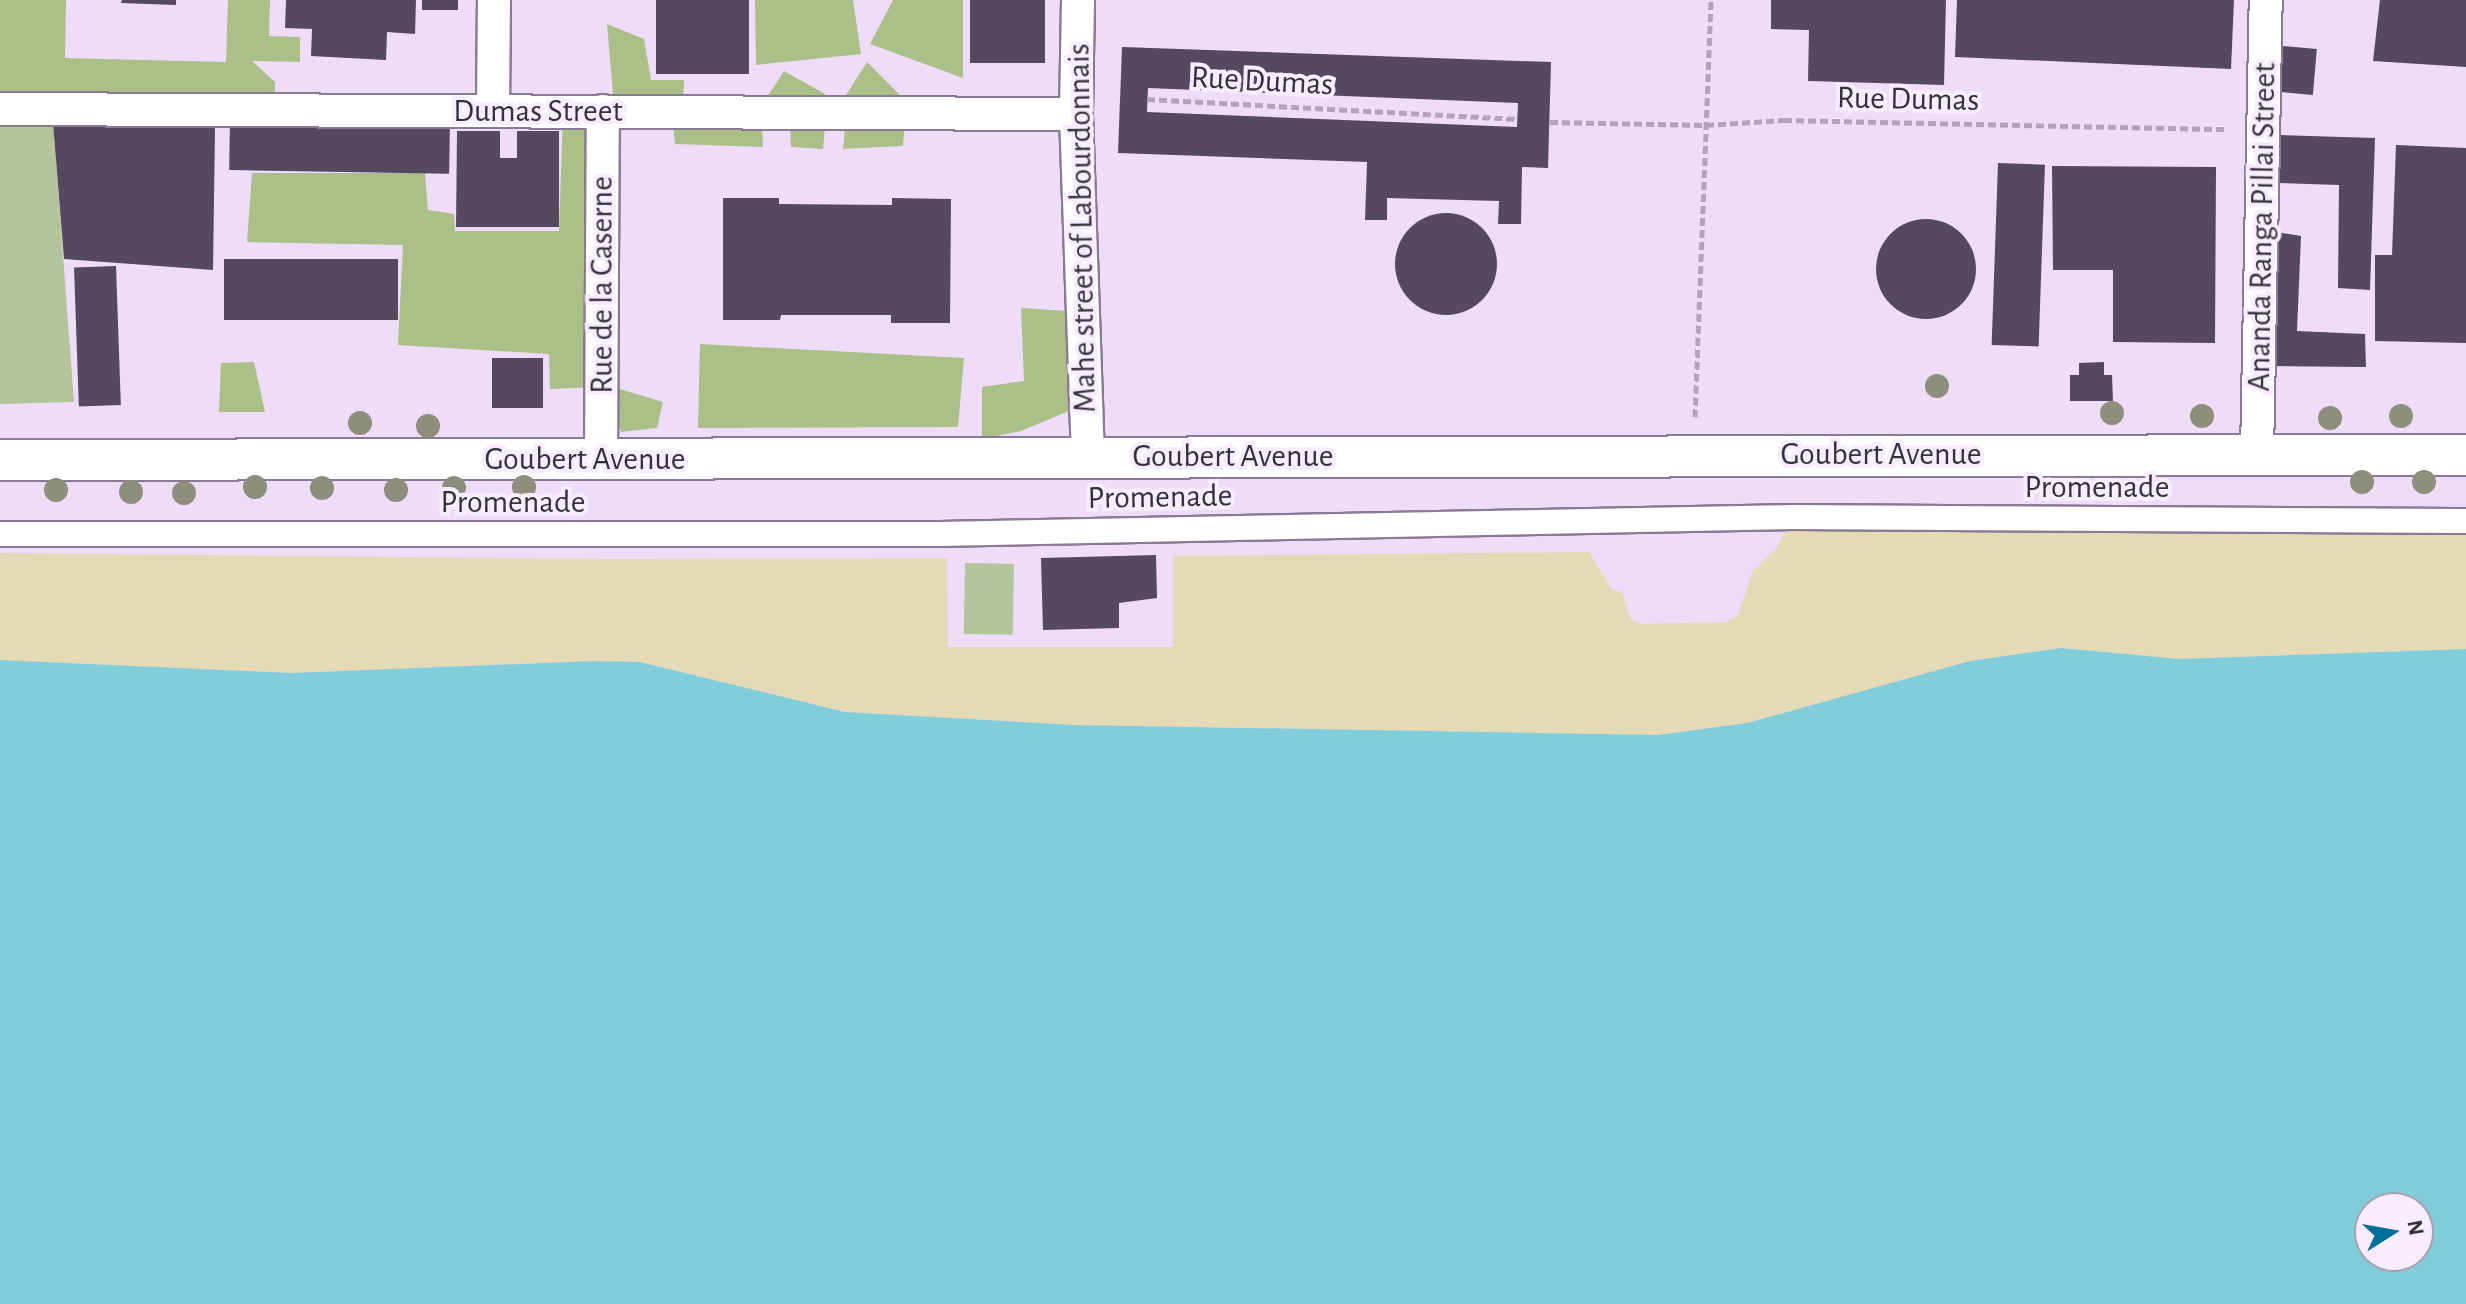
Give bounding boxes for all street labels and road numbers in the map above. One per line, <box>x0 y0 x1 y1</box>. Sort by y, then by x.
street label: Mahe street of Labourdonnais <box>1060 43 1104 413</box>
street label: Rue Dumas <box>1190 58 1334 104</box>
street label: Ananda Ranga Pillai Street <box>2240 62 2284 392</box>
street label: Rue Dumas <box>1837 79 1979 119</box>
street label: Dumas Street <box>453 92 623 130</box>
street label: Rue de la Caserne <box>583 176 621 394</box>
street label: Goubert Avenue <box>1781 435 1981 473</box>
street label: Goubert Avenue <box>1133 437 1333 475</box>
street label: Goubert Avenue <box>485 440 685 478</box>
street label: Promenade <box>2025 468 2169 506</box>
street label: Promenade <box>1087 477 1233 517</box>
street label: Promenade <box>441 483 585 521</box>

